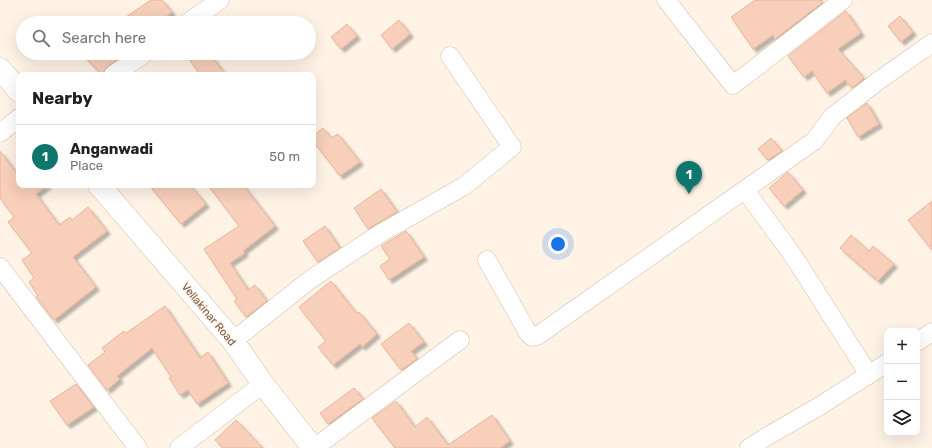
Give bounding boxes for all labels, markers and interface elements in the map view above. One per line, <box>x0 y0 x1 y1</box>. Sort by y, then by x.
search box <box>16 16 316 60</box>
icon: search <box>30 27 52 49</box>
text: Search here <box>62 29 146 47</box>
text: Nearby <box>32 88 93 108</box>
text: Anganwadi <box>70 140 153 158</box>
text: 1 <box>42 149 48 164</box>
text: 50 m <box>269 149 300 164</box>
text: Place <box>70 158 103 173</box>
pin: 1 <box>676 161 702 194</box>
your location <box>548 234 568 254</box>
street label: Vellakinar Road <box>179 280 239 348</box>
map controls <box>884 328 920 436</box>
button: + <box>884 328 920 364</box>
button: − <box>884 364 920 400</box>
button: layers <box>884 400 920 436</box>

